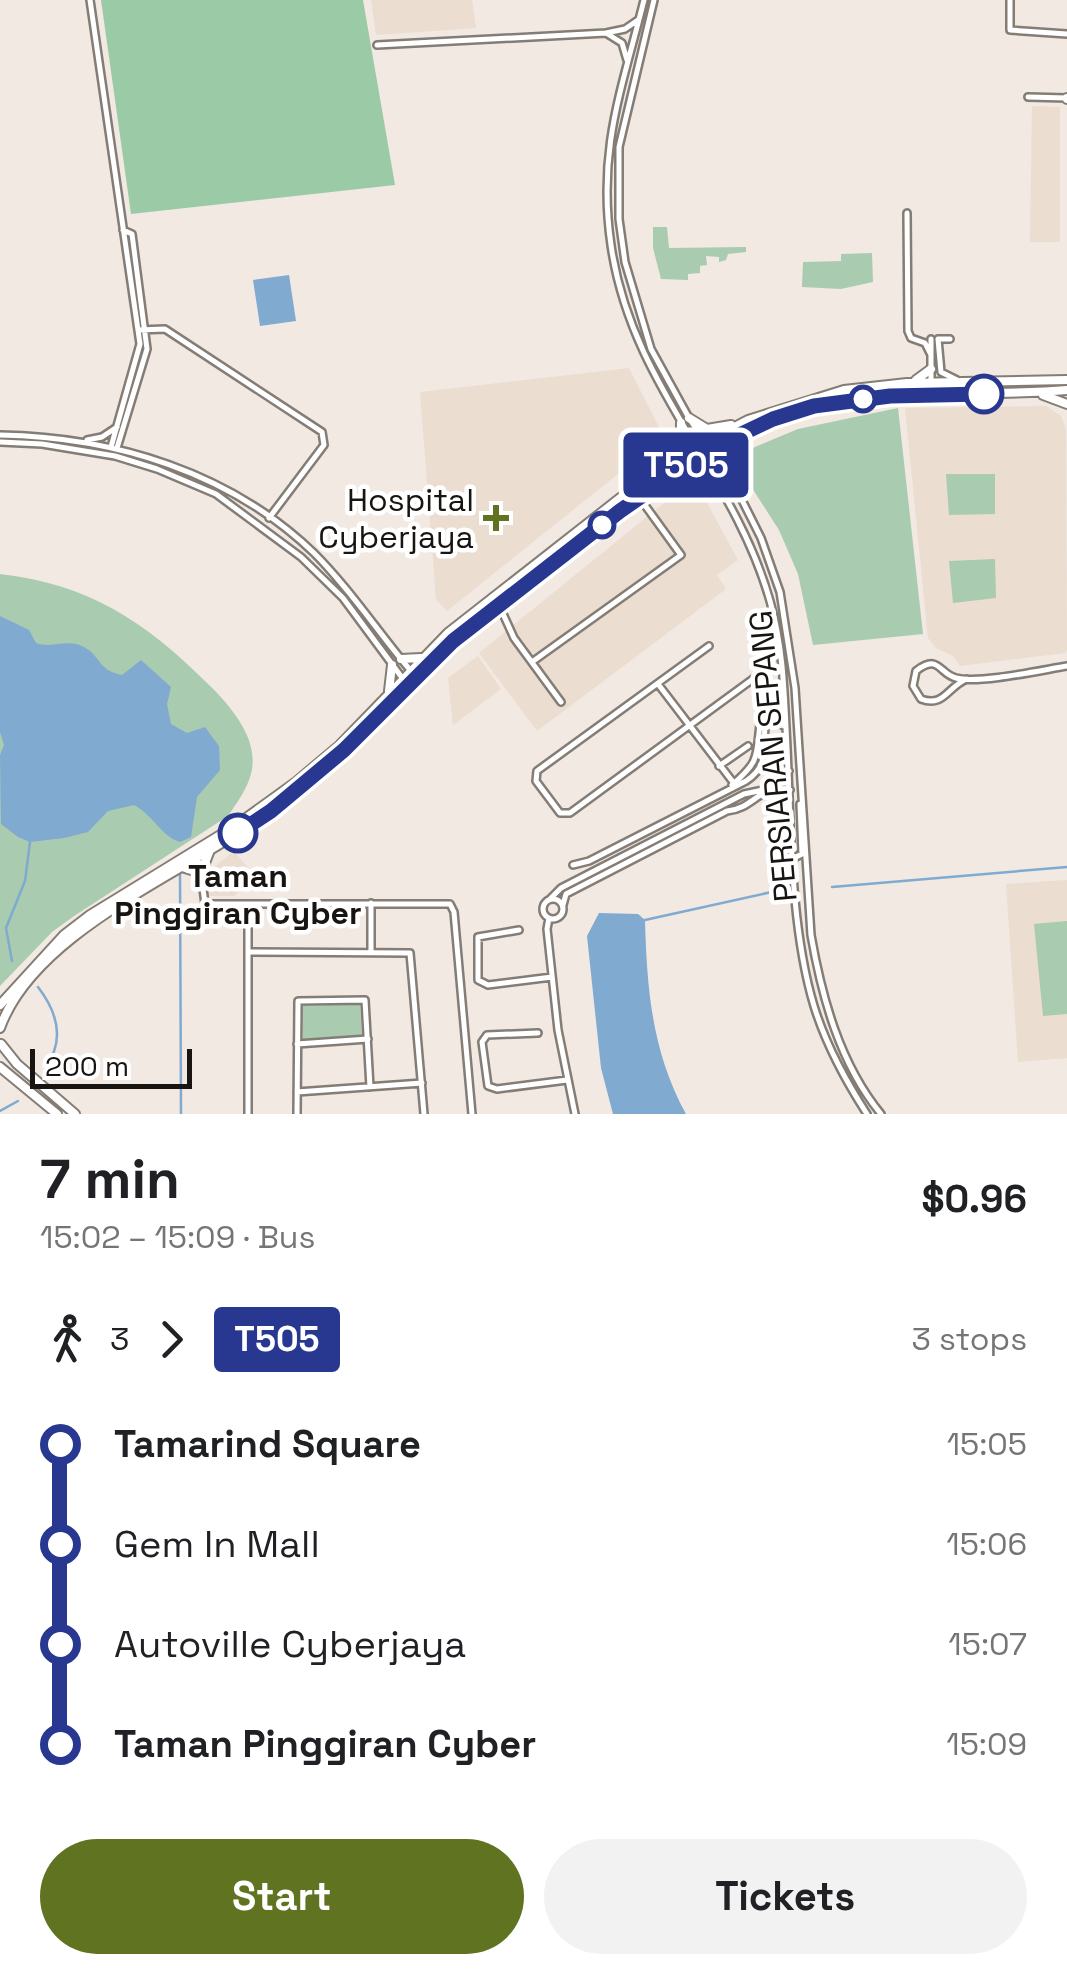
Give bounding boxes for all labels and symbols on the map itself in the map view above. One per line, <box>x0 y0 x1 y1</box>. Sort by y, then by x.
unlabelled marker <box>965 375 1003 413</box>
unlabelled marker <box>850 386 876 412</box>
line badge: T505 <box>616 432 756 498</box>
place label: Hospital Cyberjaya <box>318 480 474 557</box>
marker: Hospital Cyberjaya <box>483 505 509 531</box>
unlabelled marker <box>589 512 615 538</box>
street label: PERSIARAN SEPANG <box>740 609 806 903</box>
marker: Taman Pinggiran Cyber <box>219 814 257 852</box>
place label: Taman Pinggiran Cyber <box>114 856 362 933</box>
scale bar <box>30 1044 192 1088</box>

